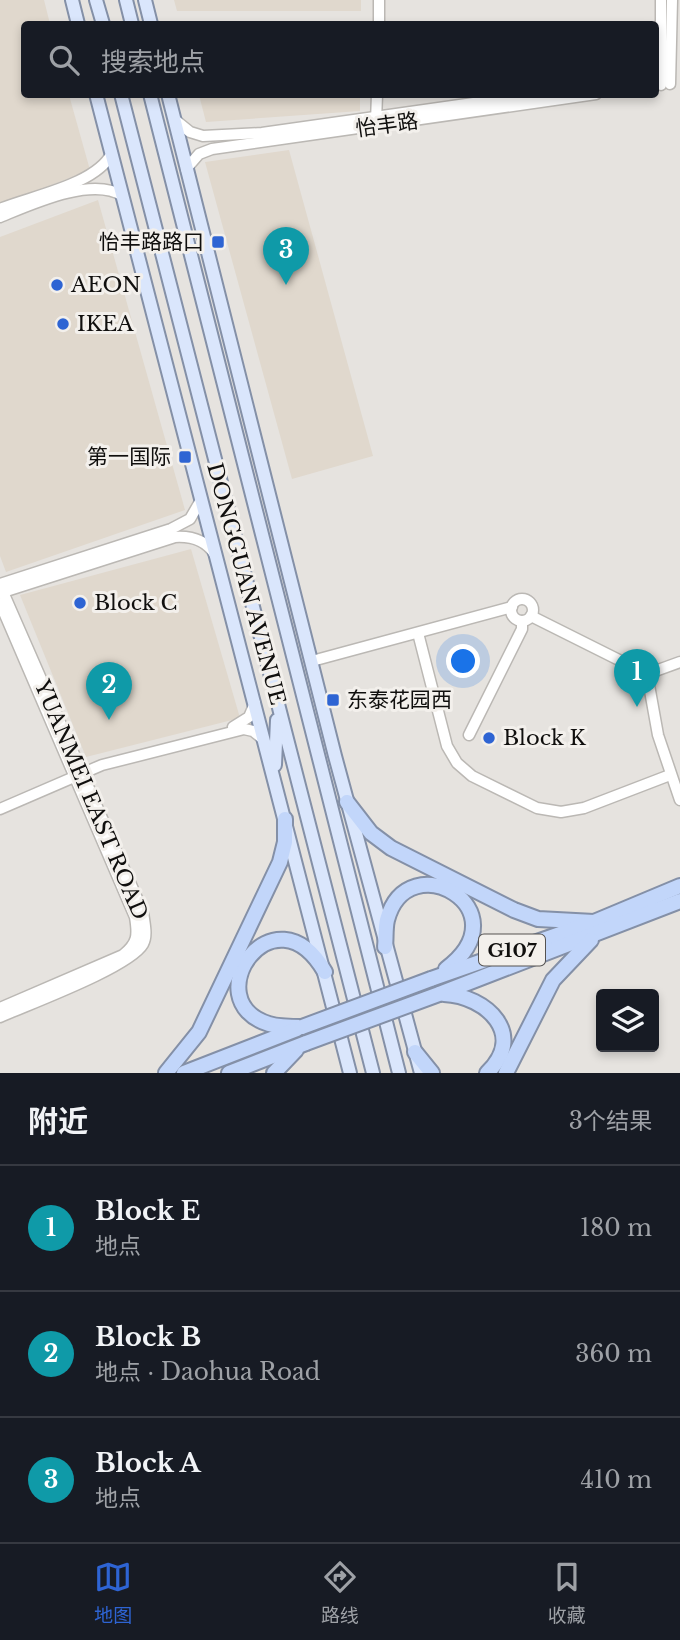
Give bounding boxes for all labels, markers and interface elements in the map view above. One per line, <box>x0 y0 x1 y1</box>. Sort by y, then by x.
search box <box>21 21 659 98</box>
icon: search <box>45 41 83 79</box>
text: 搜索地点 <box>101 46 205 78</box>
street label: 怡丰路 <box>354 108 420 142</box>
pin: 3 <box>263 227 309 285</box>
place label: 怡丰路路口 <box>99 229 204 255</box>
marker: 怡丰路路口 <box>210 234 226 250</box>
place label: AEON <box>70 272 141 298</box>
marker: AEON <box>49 277 65 293</box>
place label: IKEA <box>77 311 134 337</box>
marker: IKEA <box>55 316 71 332</box>
place label: 第一国际 <box>87 444 171 470</box>
marker: 第一国际 <box>177 449 193 465</box>
street label: DONGGUAN AVENUE <box>201 460 291 708</box>
place label: Block C <box>94 590 177 616</box>
marker: Block C <box>72 595 88 611</box>
your location <box>446 644 480 678</box>
pin: 1 <box>614 649 660 707</box>
pin: 2 <box>86 662 132 720</box>
street label: YUANMEI EAST ROAD <box>28 675 153 924</box>
place label: 东泰花园西 <box>347 687 452 713</box>
marker: 东泰花园西 <box>325 692 341 708</box>
place label: Block K <box>503 725 587 751</box>
marker: Block K <box>481 730 497 746</box>
road number: G107 <box>479 934 545 966</box>
map controls <box>596 989 659 1052</box>
button: layers <box>596 989 659 1052</box>
text: 附近 <box>28 1103 88 1140</box>
text: 3个结果 <box>569 1107 652 1135</box>
text: Block E <box>95 1195 200 1227</box>
text: 1 <box>46 1214 56 1242</box>
text: 180 m <box>580 1214 652 1242</box>
text: 地点 <box>95 1232 141 1260</box>
text: Block B <box>95 1321 201 1353</box>
text: 2 <box>44 1340 58 1368</box>
text: 360 m <box>575 1340 652 1368</box>
text: 地点 · Daohua Road <box>95 1358 320 1386</box>
text: Block A <box>95 1447 200 1479</box>
text: 3 <box>44 1466 58 1494</box>
text: 410 m <box>581 1466 652 1494</box>
text: 地点 <box>95 1484 141 1512</box>
tab: 地图 <box>94 1558 132 1627</box>
tab: 路线 <box>321 1558 359 1627</box>
tab: 收藏 <box>548 1558 586 1627</box>

